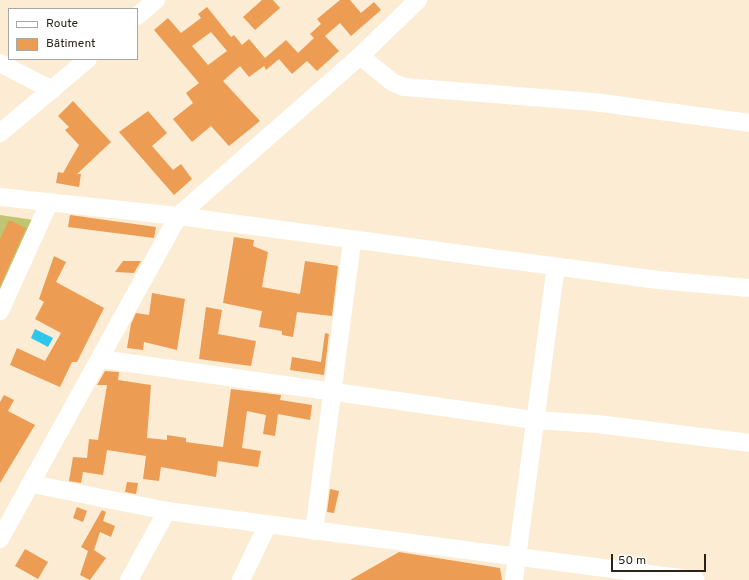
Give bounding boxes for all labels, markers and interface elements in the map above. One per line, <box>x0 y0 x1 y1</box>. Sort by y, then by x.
legend <box>8 8 138 60</box>
text: Route <box>46 16 78 32</box>
text: Bâtiment <box>46 36 96 52</box>
scale bar <box>613 546 708 572</box>
text: 50 m <box>618 553 646 569</box>

